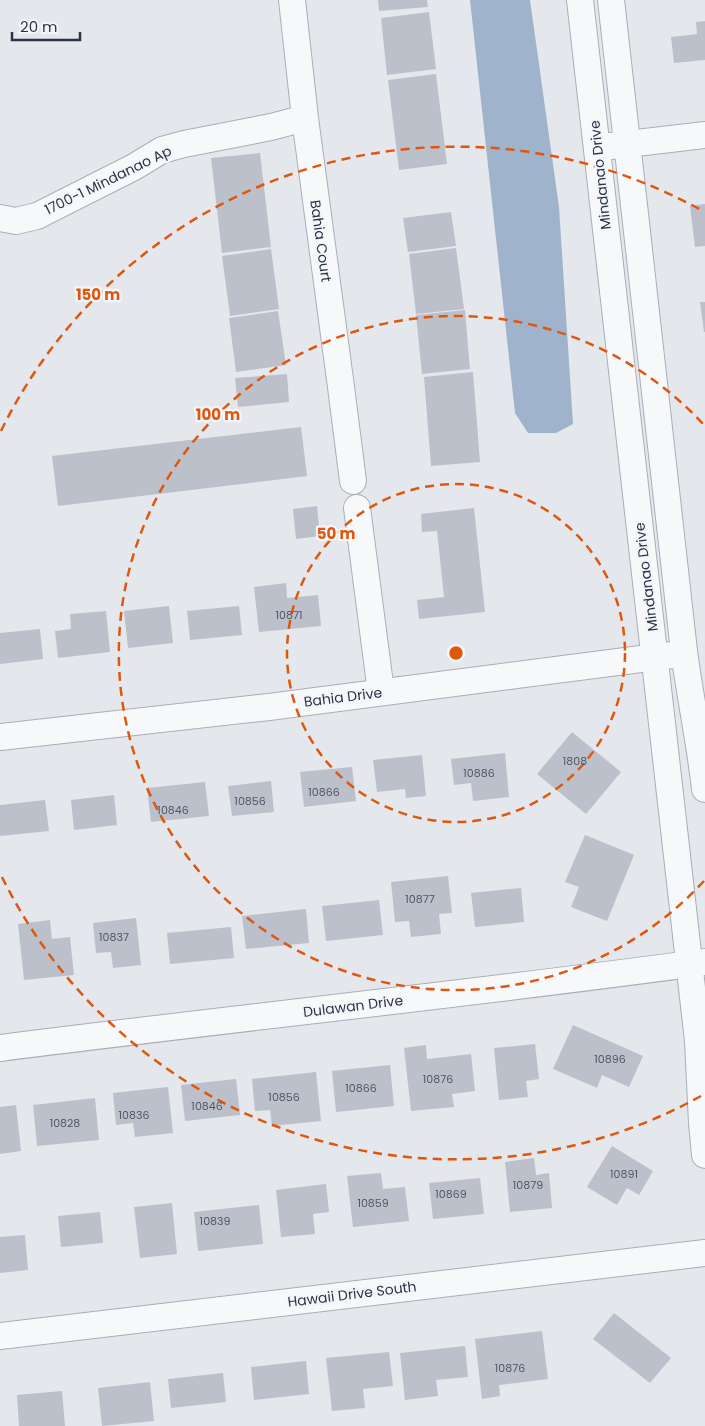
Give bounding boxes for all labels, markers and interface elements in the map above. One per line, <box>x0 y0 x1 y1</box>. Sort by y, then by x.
scale bar <box>12 10 80 42</box>
text: 20 m <box>20 16 58 37</box>
street label: Mindanao Drive <box>584 119 616 231</box>
street label: 1700-1 Mindanao Ap <box>41 141 175 219</box>
street label: Bahia Court <box>305 199 337 283</box>
text: 150 m <box>76 284 120 305</box>
text: 100 m <box>196 404 240 425</box>
street label: Mindanao Drive <box>629 521 663 633</box>
text: 50 m <box>317 523 355 544</box>
house number: 10871 <box>276 607 302 623</box>
centre of rings <box>447 644 465 662</box>
street label: Bahia Drive <box>303 682 384 712</box>
house number: 1808 <box>563 753 587 769</box>
house number: 10886 <box>463 765 495 781</box>
house number: 10866 <box>308 784 340 800</box>
house number: 10856 <box>234 793 266 809</box>
house number: 10846 <box>157 802 189 818</box>
house number: 10877 <box>405 891 435 907</box>
house number: 10837 <box>99 929 129 945</box>
street label: Dulawan Drive <box>302 990 404 1022</box>
house number: 10896 <box>594 1051 626 1067</box>
house number: 10876 <box>423 1071 453 1087</box>
house number: 10866 <box>345 1080 377 1096</box>
house number: 10856 <box>268 1089 300 1105</box>
house number: 10846 <box>191 1098 223 1114</box>
house number: 10836 <box>119 1107 149 1123</box>
house number: 10828 <box>50 1115 80 1131</box>
house number: 10891 <box>610 1166 638 1182</box>
house number: 10879 <box>513 1177 543 1193</box>
house number: 10869 <box>435 1186 467 1202</box>
house number: 10859 <box>357 1195 389 1211</box>
house number: 10839 <box>200 1213 230 1229</box>
street label: Hawaii Drive South <box>286 1276 418 1312</box>
house number: 10876 <box>495 1360 525 1376</box>

